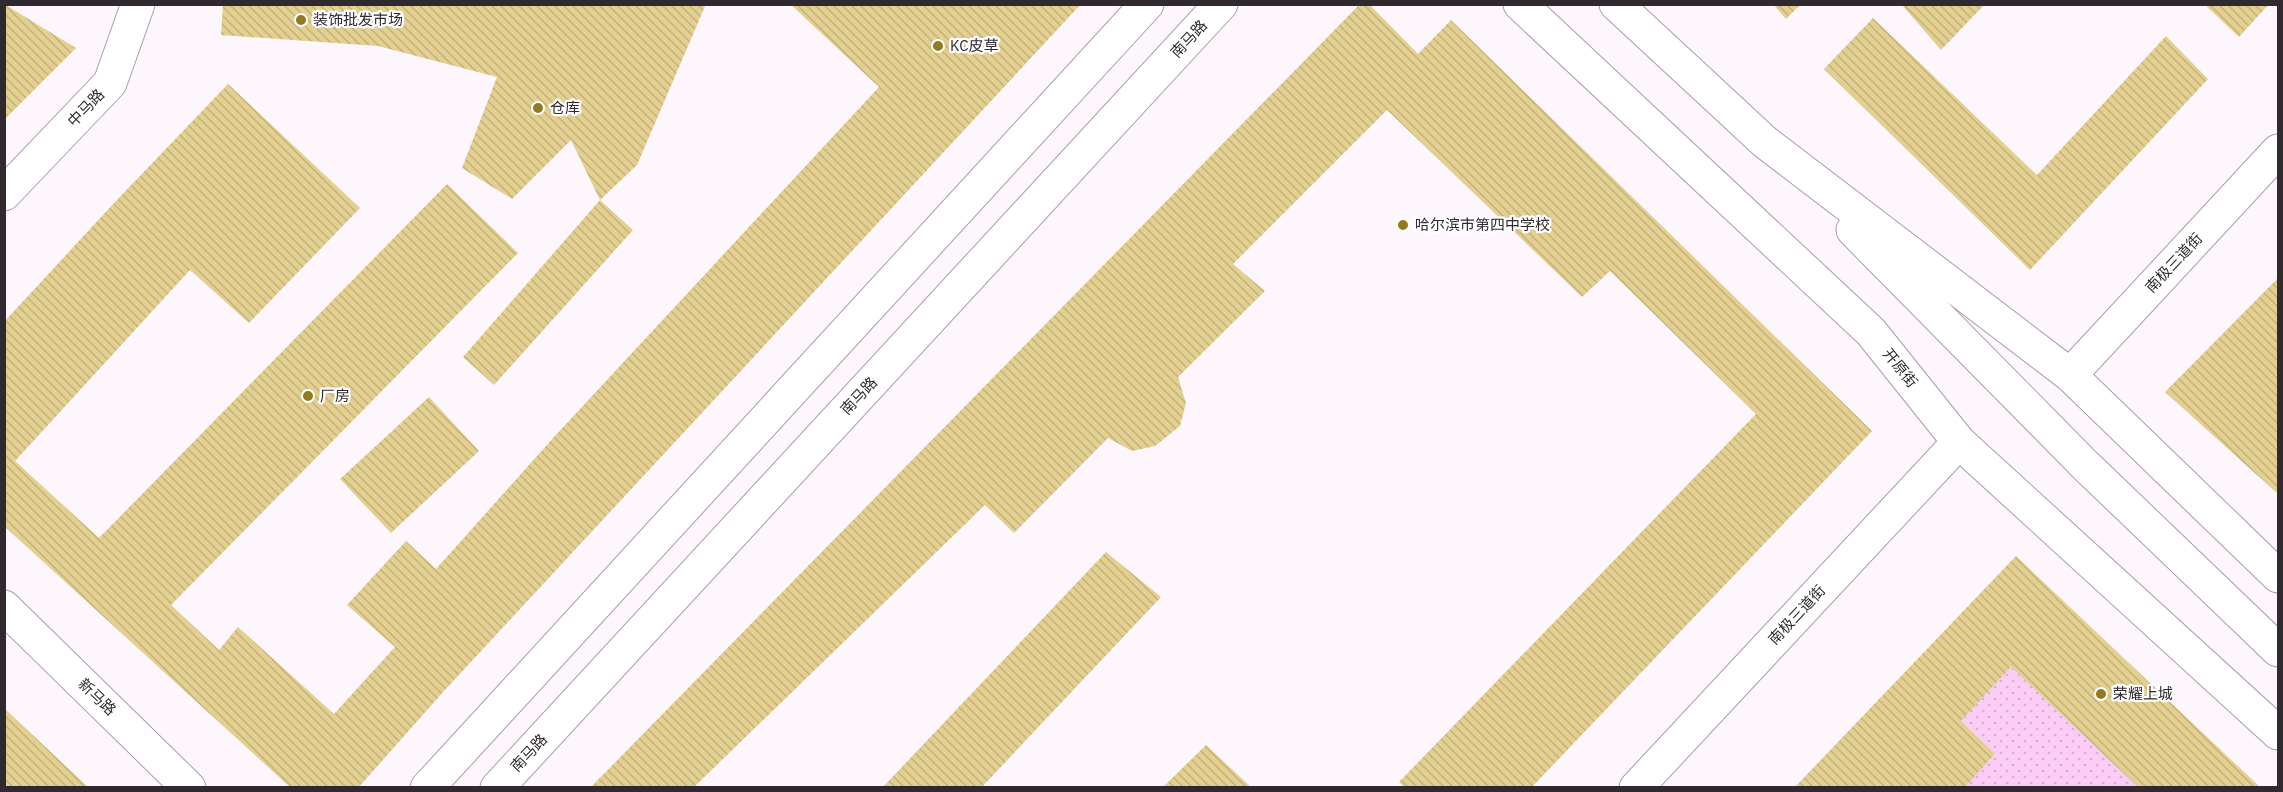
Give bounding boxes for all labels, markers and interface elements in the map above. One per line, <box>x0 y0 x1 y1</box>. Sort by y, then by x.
place label: 装饰批发市场 <box>313 10 403 29</box>
marker: 装饰批发市场 <box>294 13 308 27</box>
street label: 南马路 <box>1166 16 1211 62</box>
place label: KC皮草 <box>950 36 998 55</box>
marker: KC皮草 <box>931 39 945 53</box>
street label: 中马路 <box>63 85 108 130</box>
place label: 仓库 <box>550 98 580 117</box>
marker: 仓库 <box>531 101 545 115</box>
place label: 哈尔滨市第四中学校 <box>1415 215 1550 234</box>
marker: 哈尔滨市第四中学校 <box>1396 218 1410 232</box>
street label: 南极三道街 <box>2141 229 2206 297</box>
street label: 开原街 <box>1879 344 1922 391</box>
street label: 南马路 <box>836 373 881 419</box>
place label: 厂房 <box>320 386 350 405</box>
marker: 厂房 <box>301 389 315 403</box>
street label: 南极三道街 <box>1764 581 1829 649</box>
street label: 新马路 <box>75 674 120 719</box>
place label: 荣耀上城 <box>2113 684 2173 703</box>
marker: 荣耀上城 <box>2094 687 2108 701</box>
street label: 南马路 <box>506 730 551 776</box>

